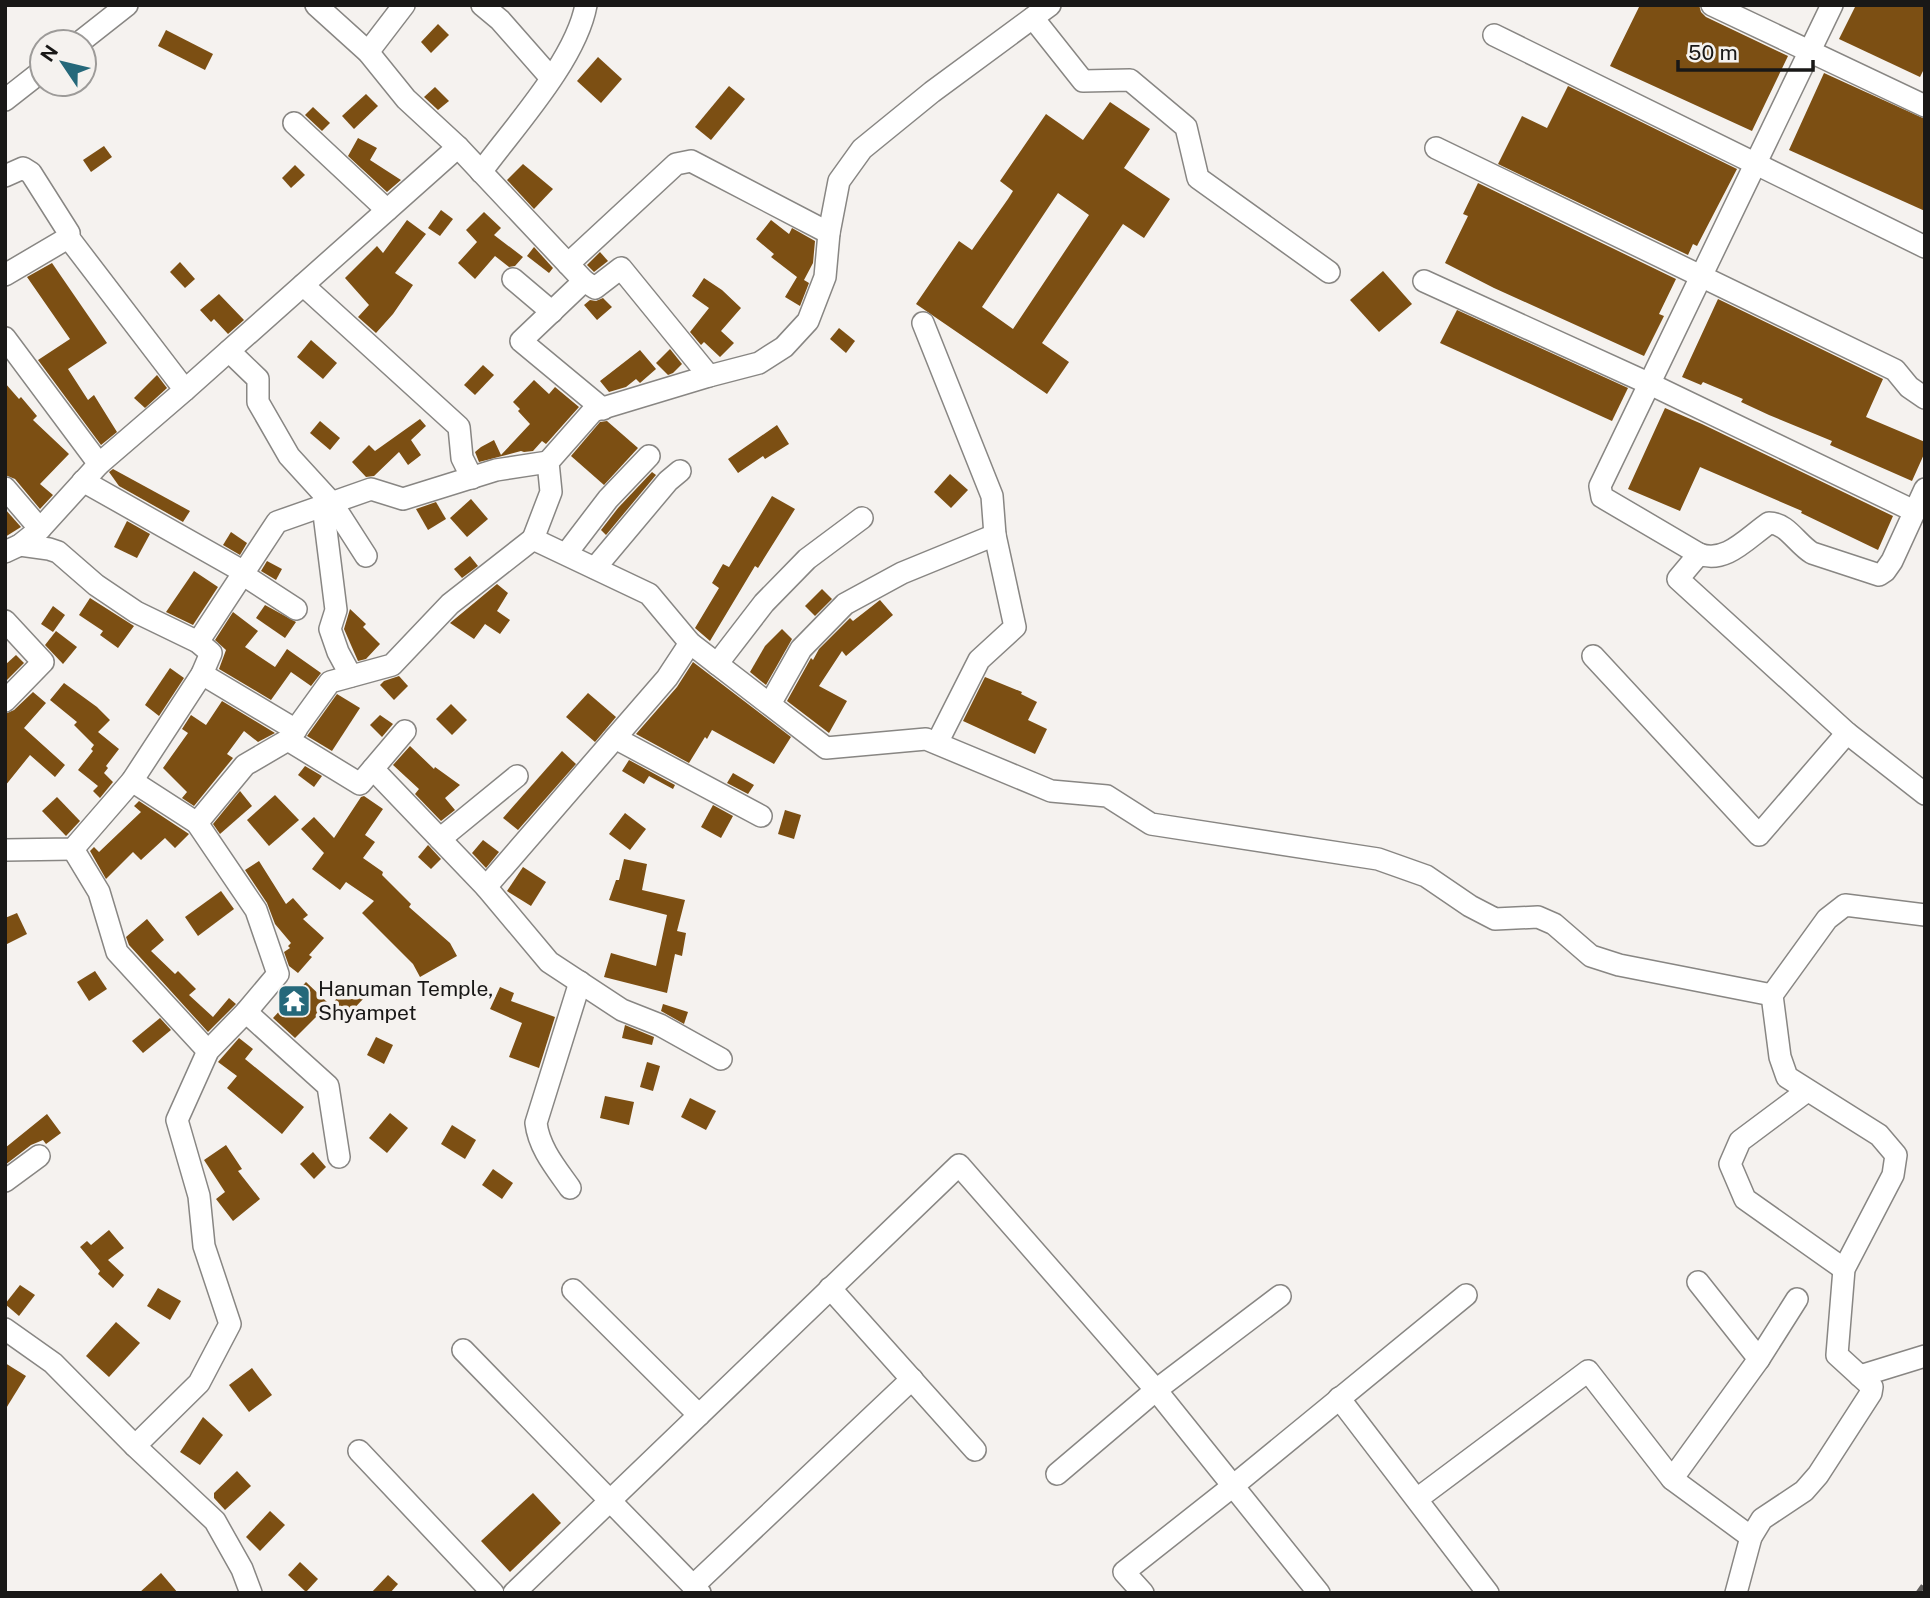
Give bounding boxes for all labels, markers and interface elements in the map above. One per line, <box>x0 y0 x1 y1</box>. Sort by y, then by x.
north arrow <box>28 28 98 98</box>
scale bar <box>1678 28 1813 72</box>
text: 50 m <box>1688 40 1738 65</box>
text: N <box>36 41 62 66</box>
place label: Hanuman Temple, Shyampet <box>318 976 493 1025</box>
temple icon: Hanuman Temple, Shyampet <box>275 982 313 1020</box>

